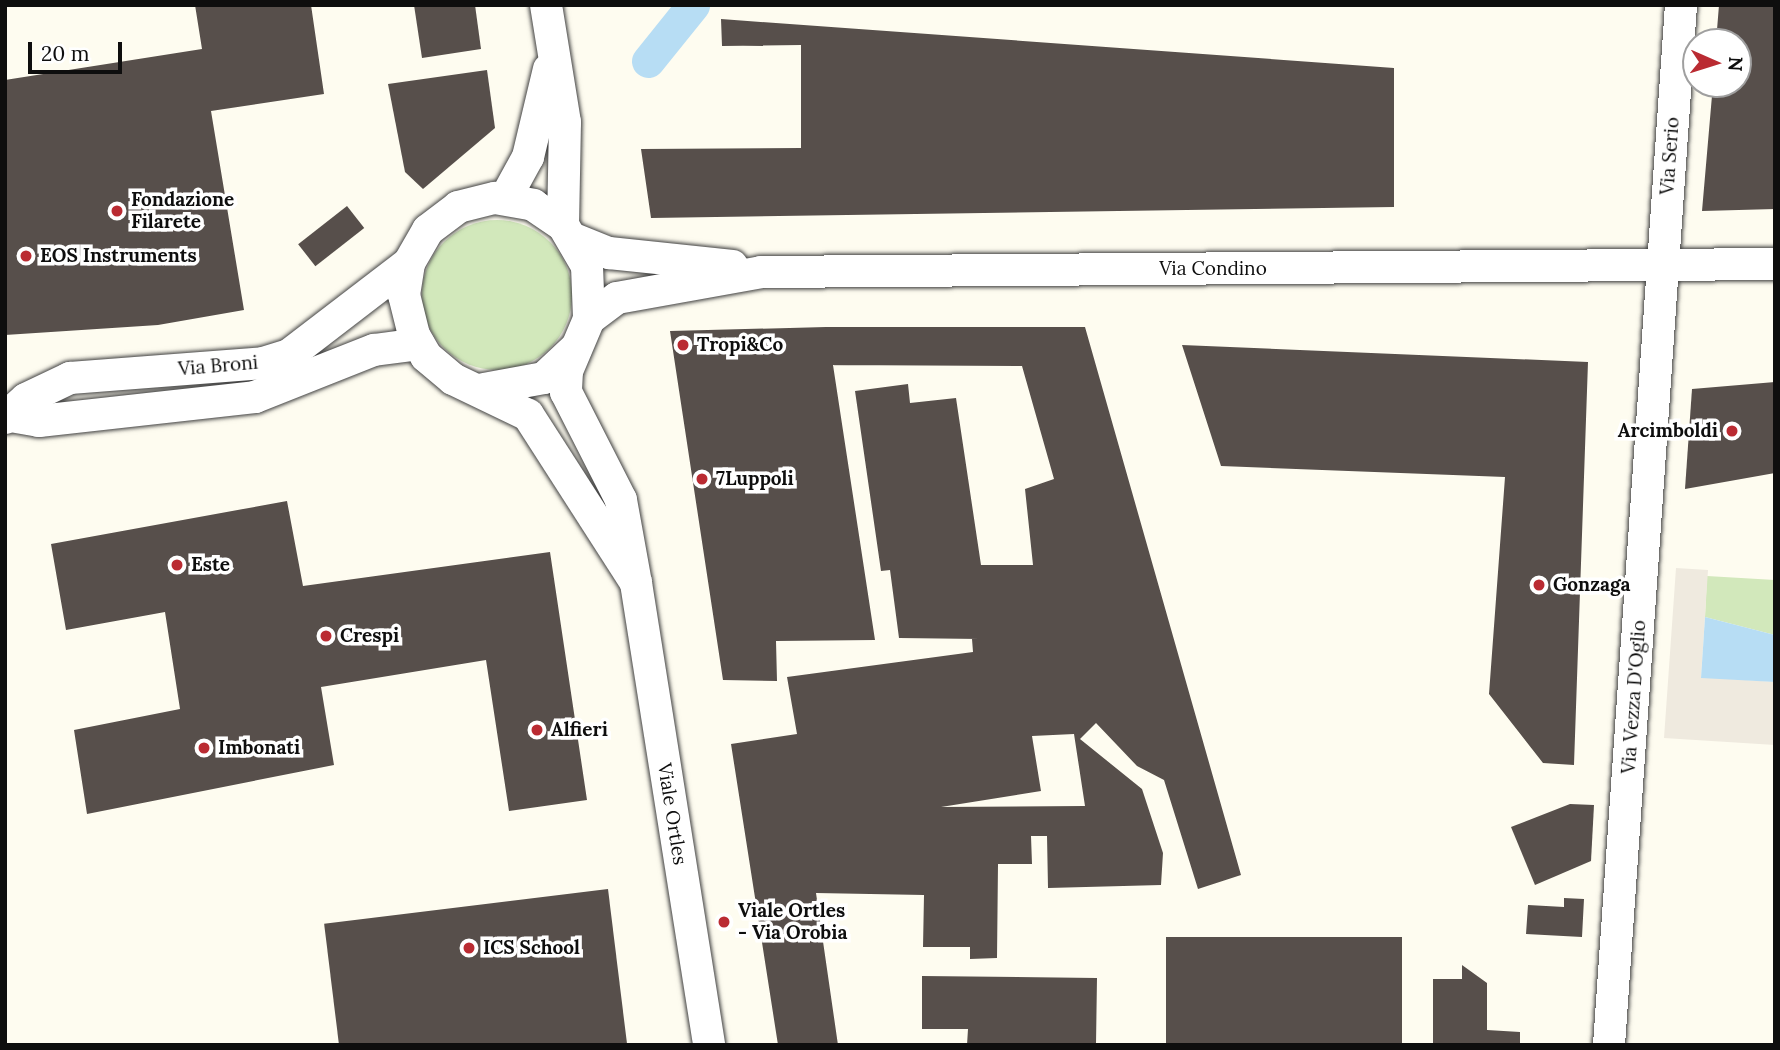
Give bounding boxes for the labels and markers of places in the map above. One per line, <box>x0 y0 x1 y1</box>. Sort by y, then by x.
place label: Fondazione Filarete <box>131 189 234 233</box>
marker: Fondazione Filarete <box>109 203 125 219</box>
place label: EOS Instruments <box>40 245 197 267</box>
marker: EOS Instruments <box>18 248 34 264</box>
place label: Tropi&Co <box>697 334 783 356</box>
marker: Tropi&Co <box>675 337 691 353</box>
place label: Arcimboldi <box>1618 420 1718 442</box>
marker: Arcimboldi <box>1724 423 1740 439</box>
place label: 7Luppoli <box>716 468 794 490</box>
marker: 7Luppoli <box>694 471 710 487</box>
place label: Este <box>191 554 230 576</box>
marker: Este <box>169 557 185 573</box>
place label: Gonzaga <box>1553 574 1630 596</box>
marker: Gonzaga <box>1531 577 1547 593</box>
place label: Crespi <box>340 625 399 647</box>
marker: Crespi <box>318 628 334 644</box>
place label: Alfieri <box>551 719 608 741</box>
marker: Alfieri <box>529 722 545 738</box>
place label: Imbonati <box>218 737 300 759</box>
marker: Imbonati <box>196 740 212 756</box>
place label: Viale Ortles - Via Orobia <box>738 900 847 944</box>
marker: Viale Ortles - Via Orobia <box>716 914 732 930</box>
place label: ICS School <box>483 937 580 959</box>
marker: ICS School <box>461 940 477 956</box>

